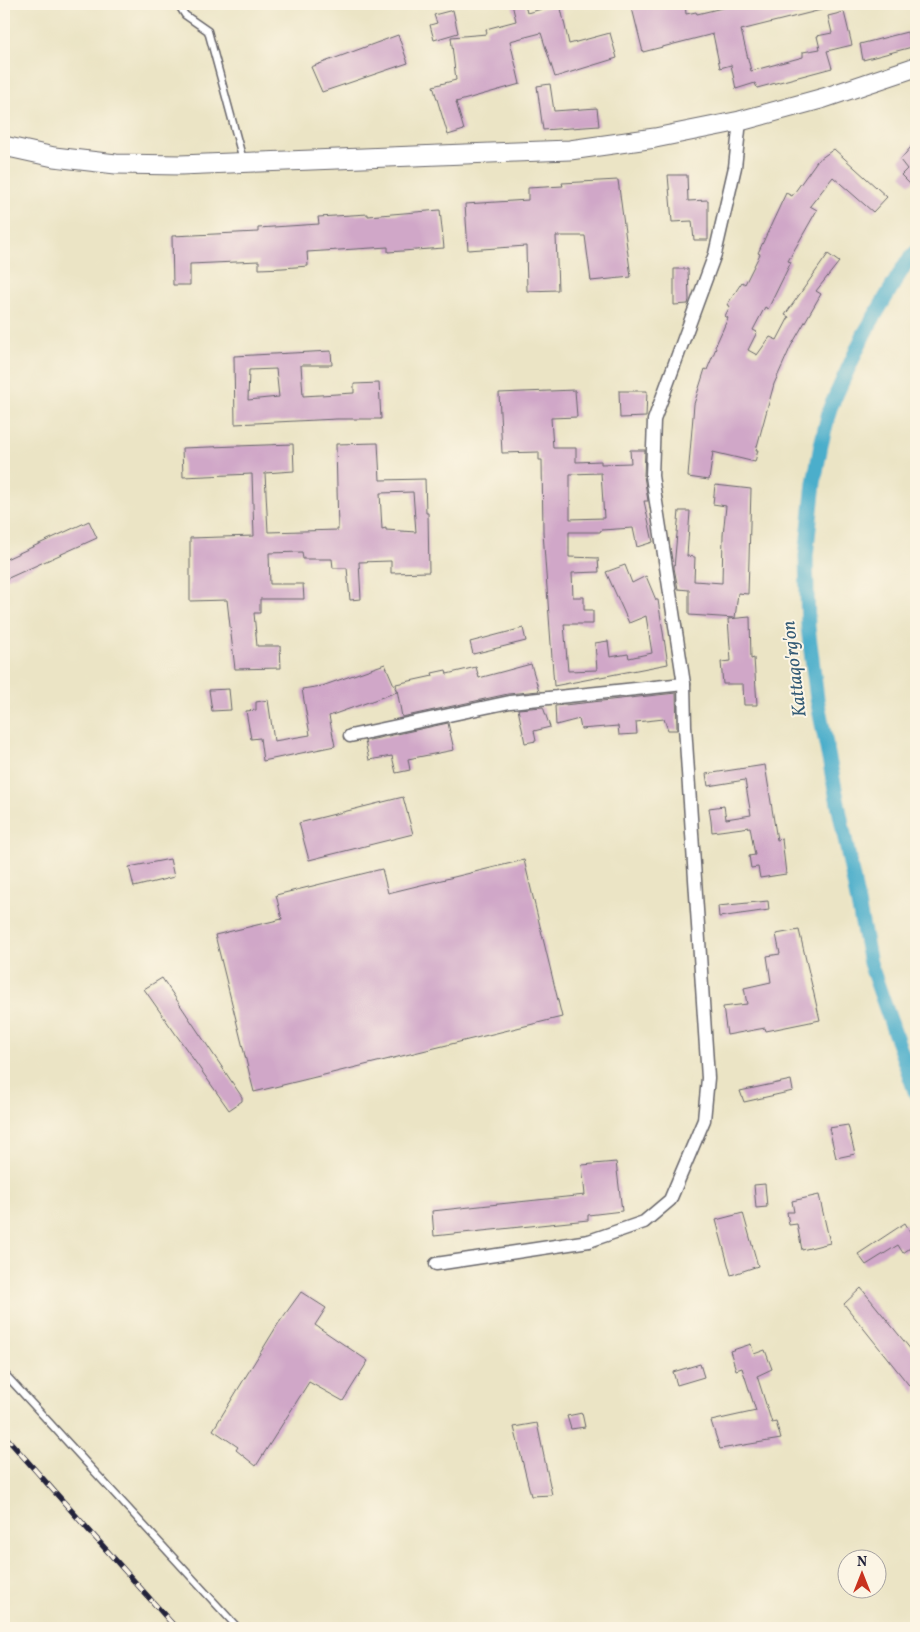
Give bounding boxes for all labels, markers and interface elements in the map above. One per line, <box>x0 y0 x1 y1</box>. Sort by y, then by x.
water label: Kattaqo'rg'on <box>776 619 814 719</box>
north arrow <box>838 1550 888 1600</box>
text: N <box>857 1553 867 1572</box>

